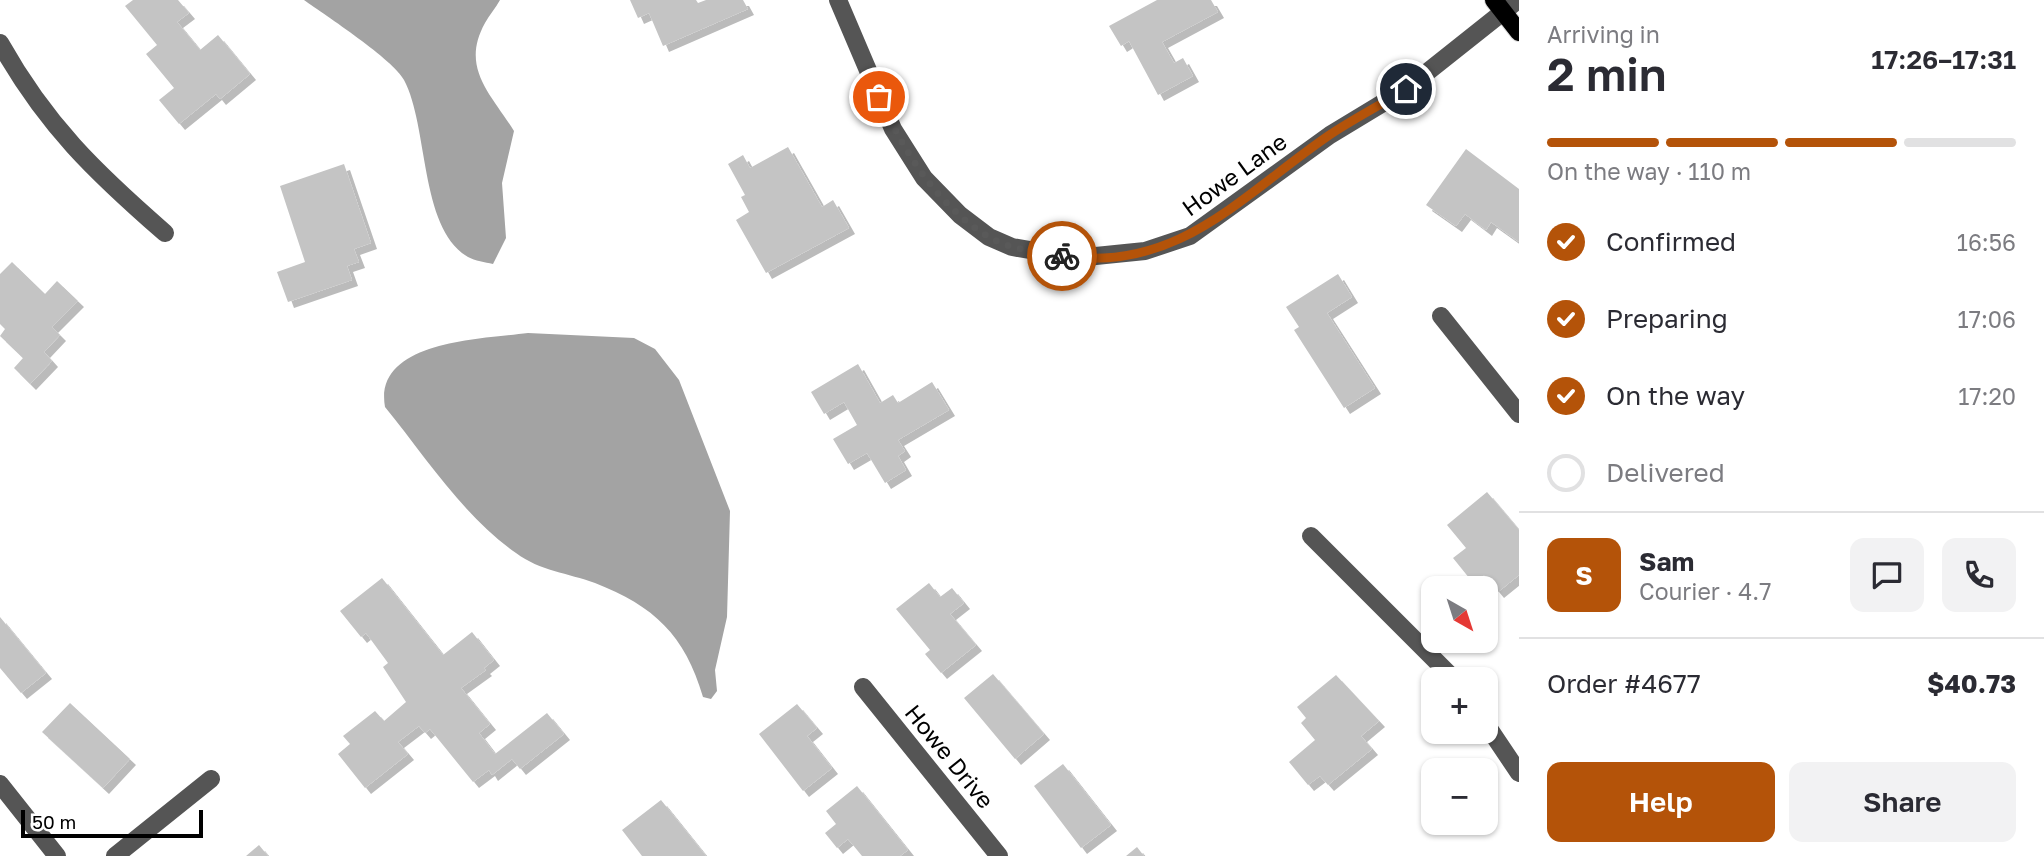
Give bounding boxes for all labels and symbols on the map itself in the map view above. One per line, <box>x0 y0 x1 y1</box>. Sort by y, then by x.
pin <box>1376 59 1436 119</box>
pin <box>849 67 909 127</box>
street label: Howe Lane <box>1176 127 1292 221</box>
courier <box>1027 221 1097 291</box>
north arrow <box>1421 576 1498 653</box>
street label: Howe Drive <box>900 698 1000 814</box>
scale bar <box>21 807 203 839</box>

